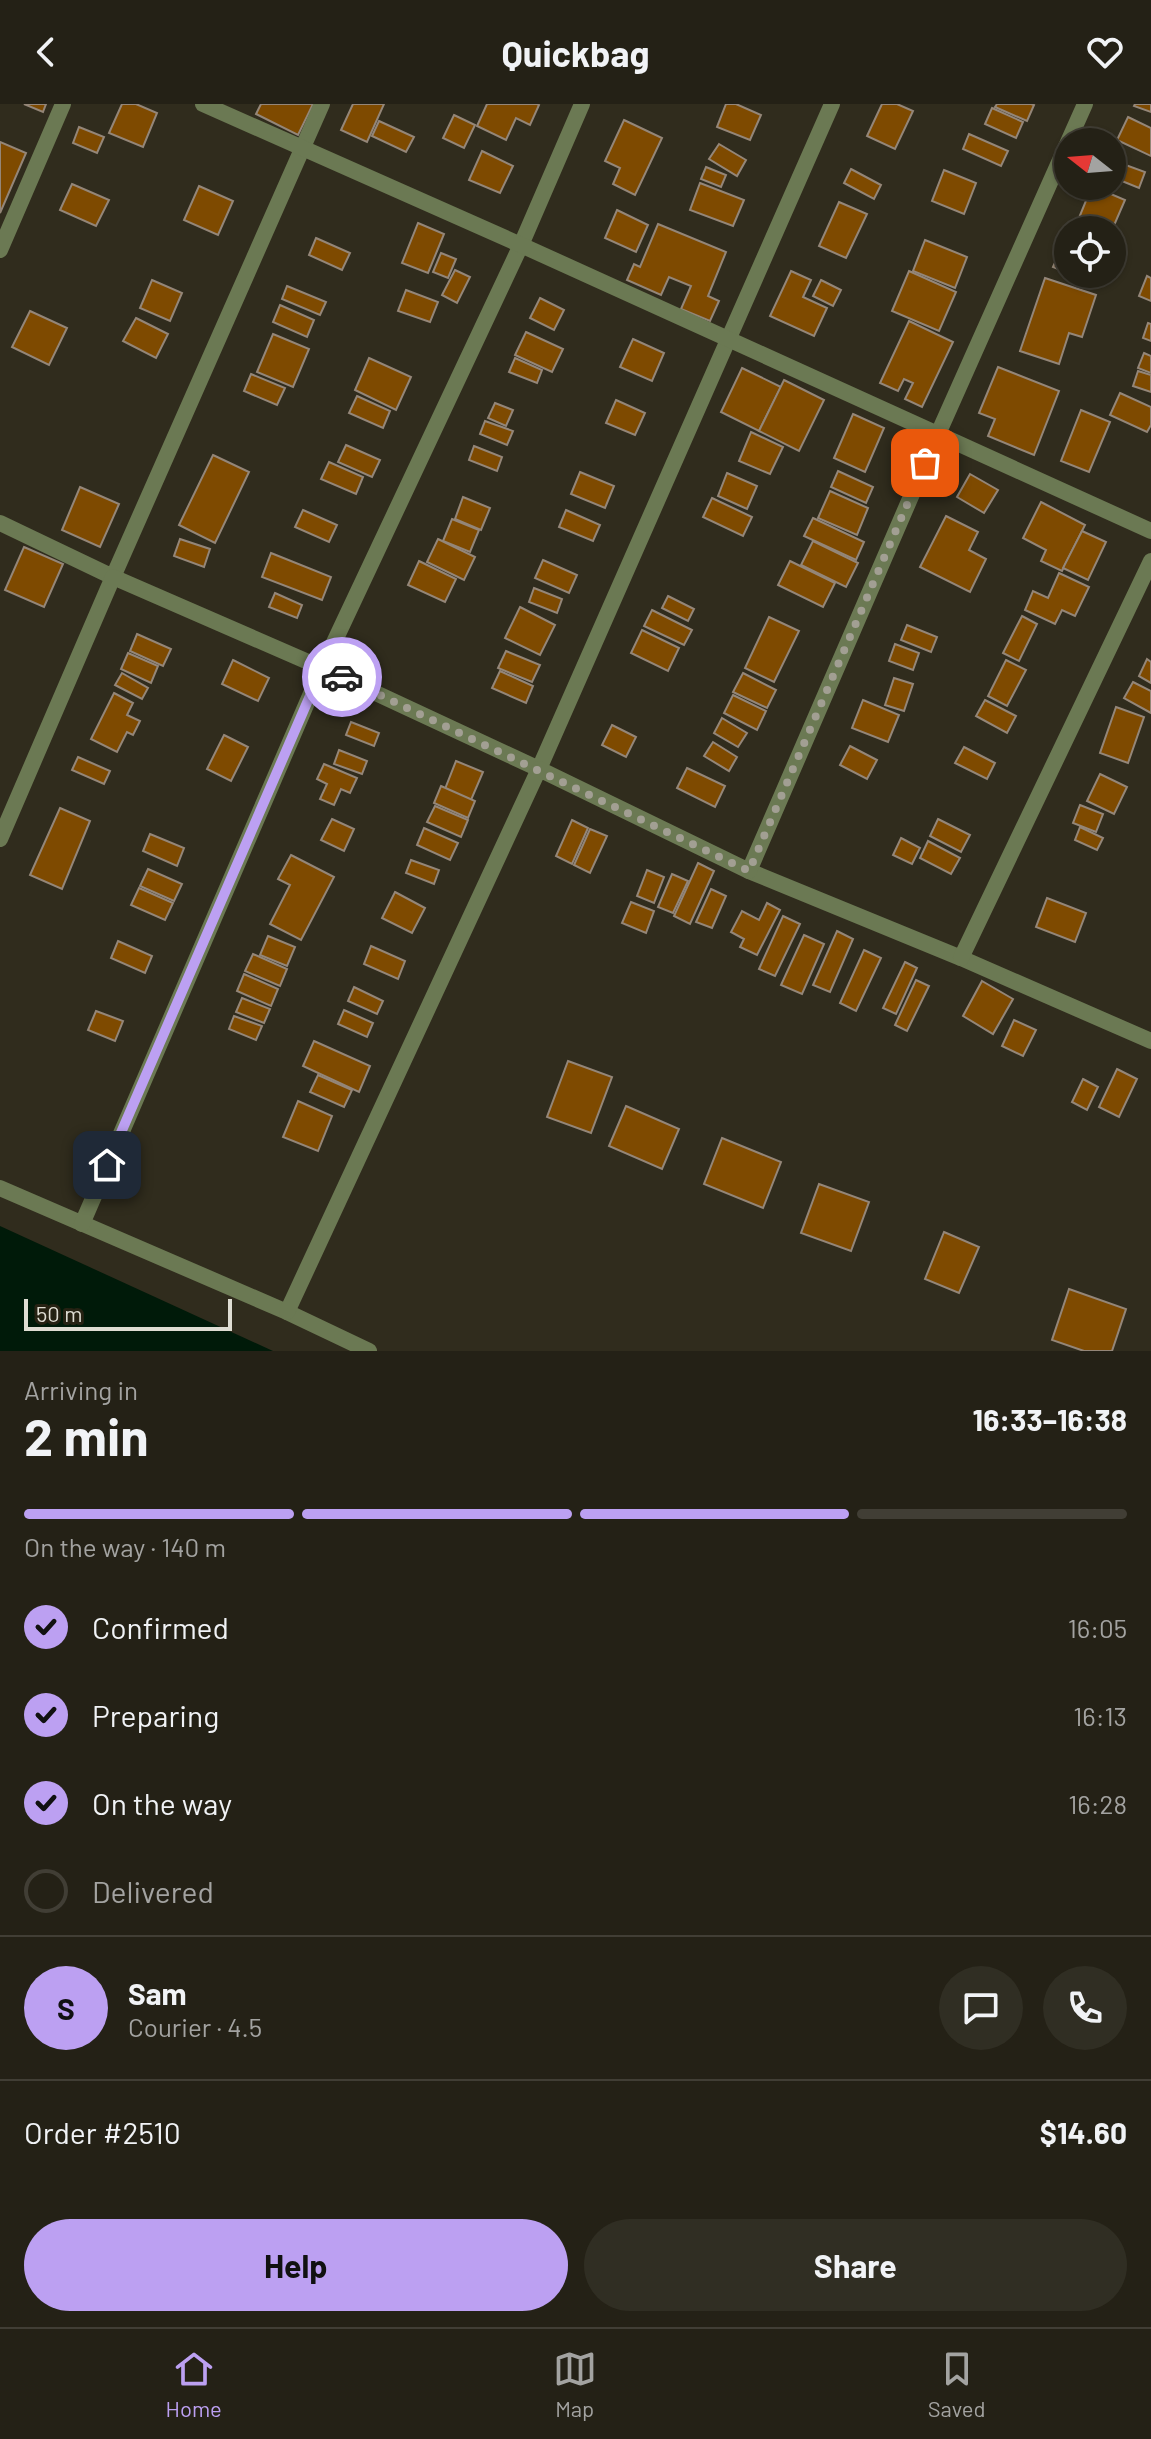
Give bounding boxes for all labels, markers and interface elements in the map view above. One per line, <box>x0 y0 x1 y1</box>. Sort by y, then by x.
icon: back <box>24 30 68 74</box>
icon: heart <box>1083 30 1127 74</box>
text: Quickbag <box>501 31 650 74</box>
north arrow <box>1054 128 1126 200</box>
map controls <box>1054 128 1126 288</box>
button: locate <box>1054 216 1126 288</box>
pin <box>891 429 959 497</box>
icon: bag <box>903 441 947 485</box>
courier <box>302 637 382 717</box>
icon: car <box>320 655 364 699</box>
pin <box>73 1131 141 1199</box>
icon: home <box>85 1143 129 1187</box>
scale bar <box>24 1295 232 1331</box>
text: 50 m <box>36 1300 82 1326</box>
text: Arriving in <box>24 1374 138 1405</box>
text: 16:33–16:38 <box>973 1401 1127 1437</box>
text: 2 min <box>24 1404 149 1466</box>
text: On the way · 140 m <box>24 1531 226 1562</box>
icon: check <box>24 1605 68 1649</box>
text: Confirmed <box>92 1609 229 1645</box>
text: 16:05 <box>1068 1612 1127 1643</box>
icon: check <box>24 1693 68 1737</box>
text: Preparing <box>92 1697 219 1733</box>
text: 16:13 <box>1073 1700 1127 1731</box>
icon: check <box>24 1781 68 1825</box>
text: On the way <box>92 1785 232 1821</box>
text: 16:28 <box>1068 1788 1127 1819</box>
text: Delivered <box>92 1873 214 1909</box>
button: chat <box>939 1966 1023 2050</box>
button: phone <box>1043 1966 1127 2050</box>
text: Sam <box>128 1975 187 2011</box>
text: S <box>57 1990 75 2026</box>
text: Courier · 4.5 <box>128 2011 262 2042</box>
text: Order #2510 <box>24 2114 181 2150</box>
text: $14.60 <box>1040 2114 1127 2150</box>
button: Help <box>24 2219 568 2311</box>
button: Share <box>584 2219 1127 2311</box>
tab: Home <box>166 2347 222 2421</box>
tab: Map <box>553 2347 597 2421</box>
tab: Saved <box>928 2347 985 2421</box>

